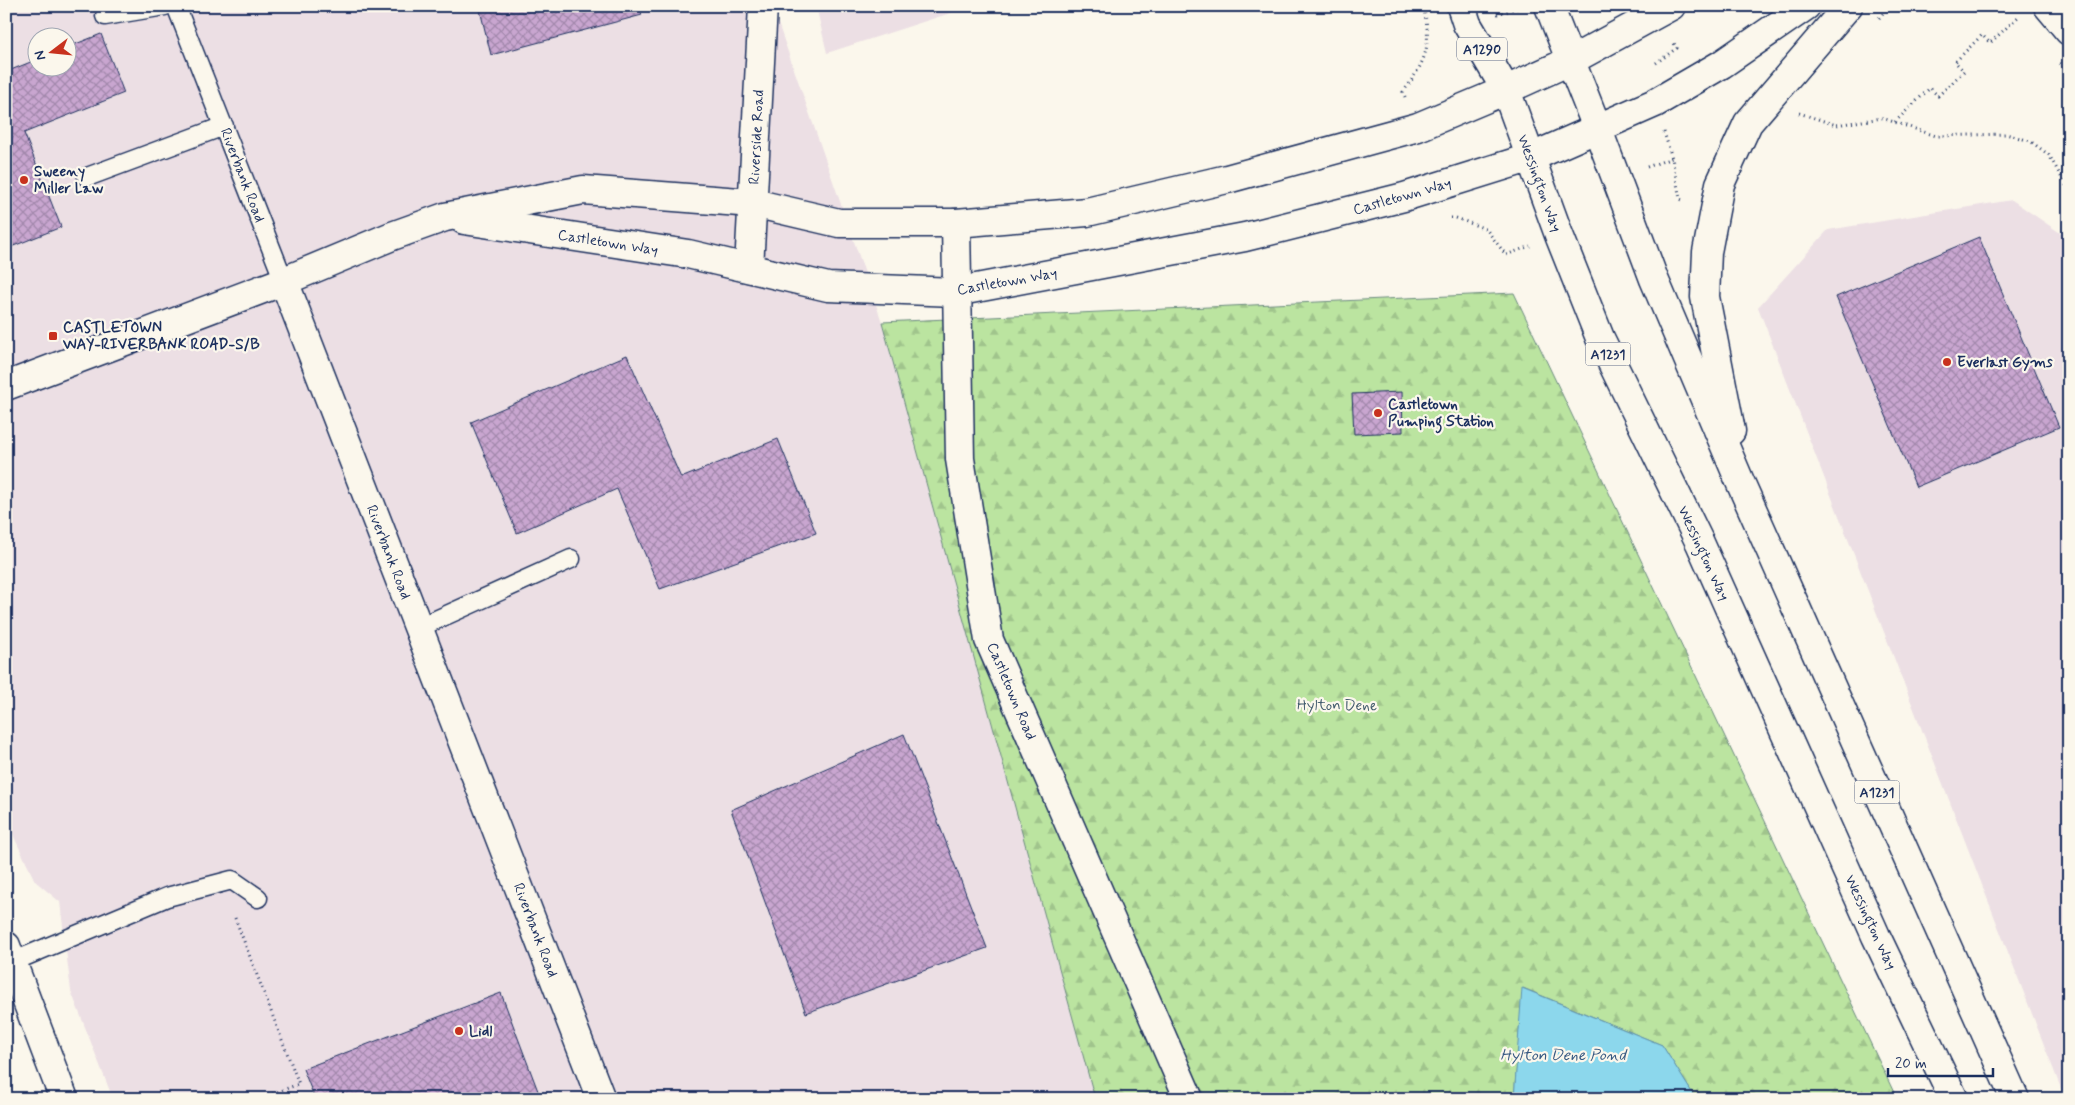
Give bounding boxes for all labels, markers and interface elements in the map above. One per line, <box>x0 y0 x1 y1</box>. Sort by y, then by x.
north arrow <box>28 28 78 78</box>
road number: A1290 <box>1457 38 1507 61</box>
text: N <box>31 48 50 62</box>
street label: Riverside Road <box>745 89 769 185</box>
street label: Riverbank Road <box>215 125 269 225</box>
street label: Wessington Way <box>1511 132 1566 235</box>
place label: Sweeny Miller Law <box>34 162 104 199</box>
street label: Castletown Way <box>1351 173 1454 221</box>
marker: Sweeny Miller Law <box>18 174 30 186</box>
street label: Castletown Way <box>556 225 660 261</box>
street label: Castletown Way <box>956 263 1059 301</box>
place label: CASTLETOWN WAY-RIVERBANK ROAD-S/B <box>62 318 260 355</box>
marker: CASTLETOWN WAY-RIVERBANK ROAD-S/B <box>47 330 59 342</box>
road number: A1231 <box>1586 342 1630 366</box>
place label: Everlast Gyms <box>1957 353 2053 373</box>
marker: Everlast Gyms <box>1941 356 1953 368</box>
place label: Castletown Pumping Station <box>1388 395 1494 434</box>
marker: Castletown Pumping Station <box>1372 407 1384 419</box>
street label: Riverbank Road <box>361 502 415 602</box>
street label: Wessington Way <box>1672 503 1734 604</box>
street label: Castletown Road <box>982 639 1041 743</box>
park label: Hylton Dene <box>1297 696 1377 716</box>
road number: A1231 <box>1854 780 1900 804</box>
street label: Wessington Way <box>1839 872 1901 973</box>
street label: Riverbank Road <box>508 880 562 980</box>
place label: Lidl <box>469 1022 492 1042</box>
marker: Lidl <box>453 1025 465 1037</box>
water label: Hylton Dene Pond <box>1500 1045 1627 1066</box>
scale bar <box>1888 1045 1992 1077</box>
text: 20 m <box>1895 1054 1927 1074</box>

